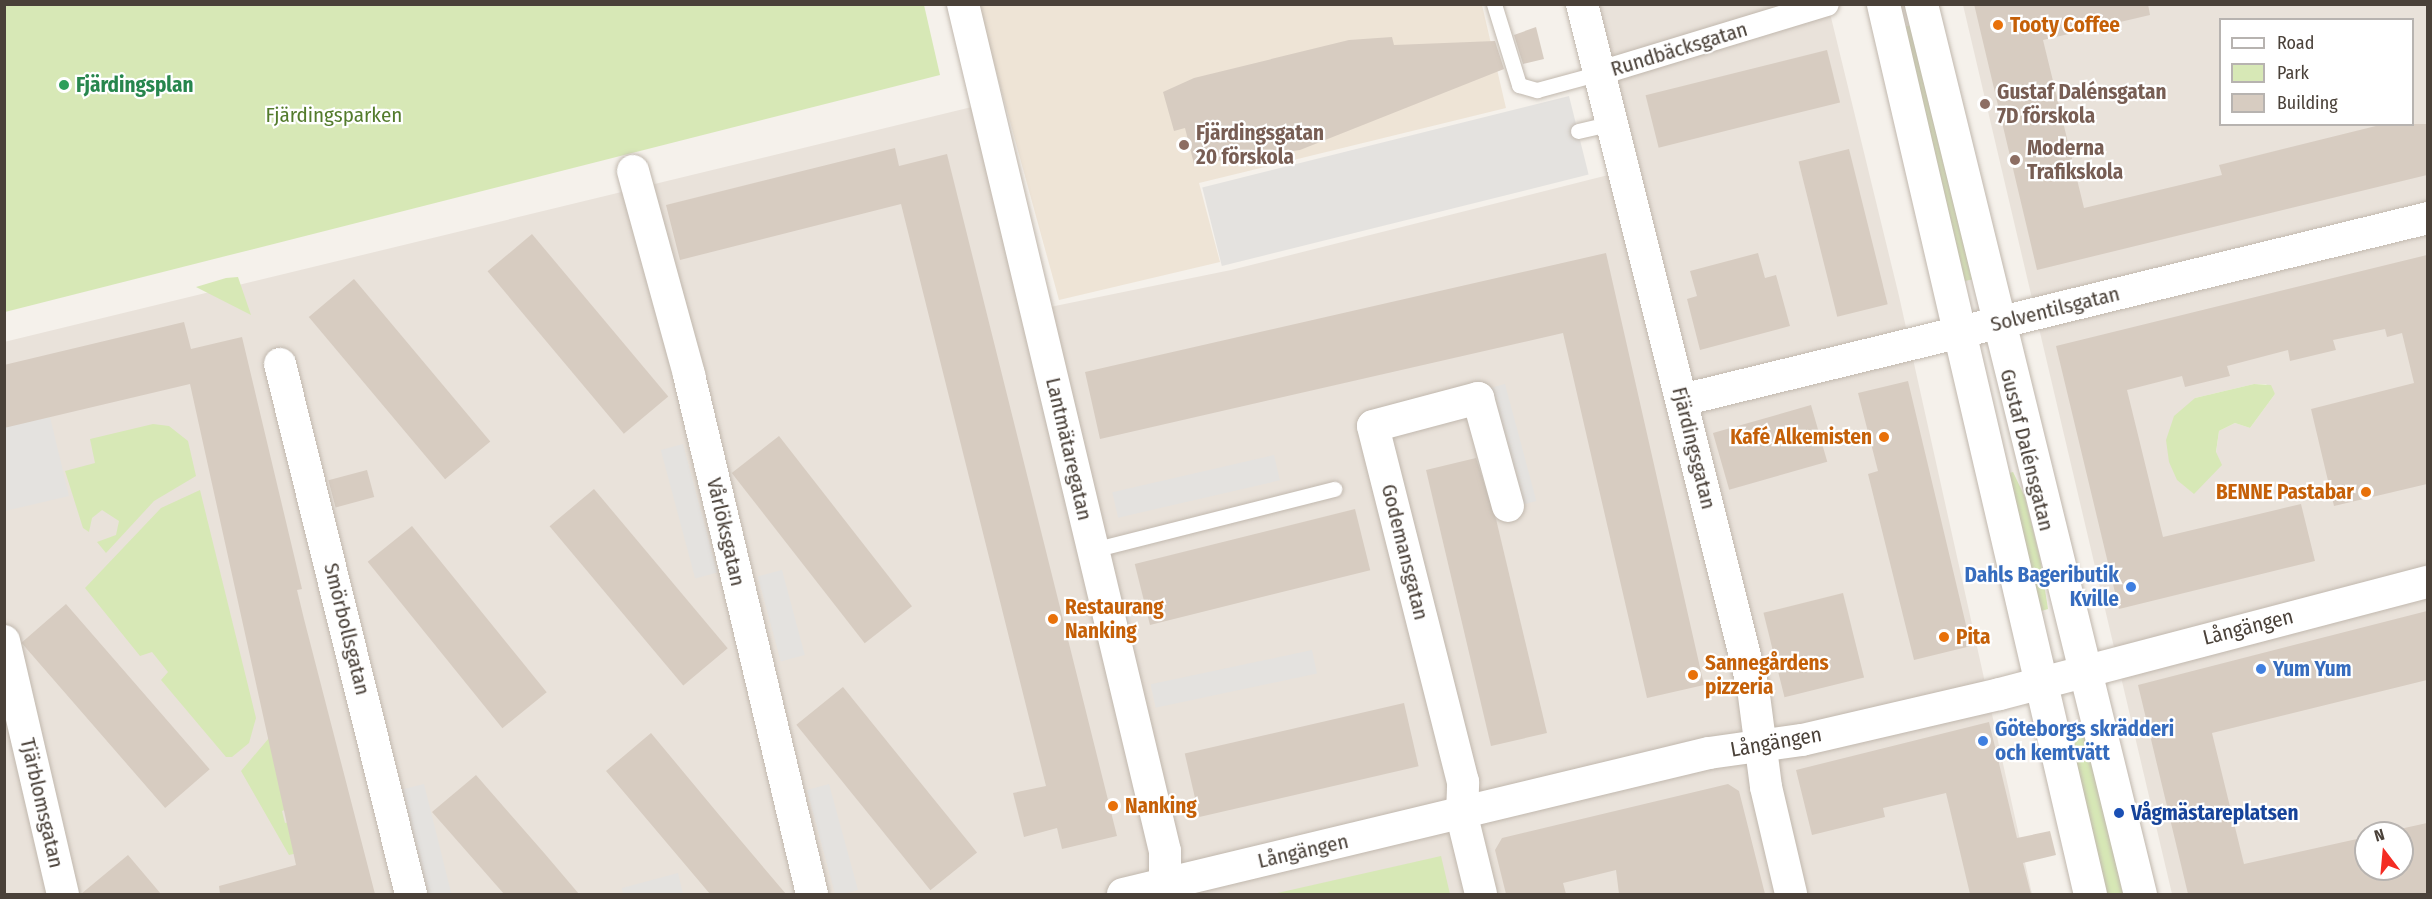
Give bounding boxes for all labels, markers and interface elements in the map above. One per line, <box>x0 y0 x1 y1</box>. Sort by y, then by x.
place label: Tooty Coffee <box>2010 12 2120 38</box>
street label: Rundbäcksgatan <box>1608 16 1750 82</box>
marker: Tooty Coffee <box>1991 18 2005 32</box>
legend <box>2219 18 2414 126</box>
text: Road <box>2277 32 2314 54</box>
text: Park <box>2277 62 2309 84</box>
place label: Fjärdingsplan <box>76 72 193 98</box>
marker: Fjärdingsplan <box>57 78 71 92</box>
place label: Gustaf Dalénsgatan 7D förskola <box>1997 79 2166 129</box>
text: Building <box>2277 92 2338 114</box>
marker: Gustaf Dalénsgatan 7D förskola <box>1978 97 1992 111</box>
park label: Fjärdingsparken <box>266 102 402 128</box>
place label: Fjärdingsgatan 20 förskola <box>1196 120 1324 170</box>
place label: Moderna Trafikskola <box>2027 135 2123 185</box>
marker: Fjärdingsgatan 20 förskola <box>1177 138 1191 152</box>
marker: Moderna Trafikskola <box>2008 153 2022 167</box>
street label: Solventilsgatan <box>1988 281 2122 337</box>
street label: Gustaf Dalénsgatan <box>1995 366 2059 534</box>
street label: Lantmätaregatan <box>1040 375 1098 523</box>
street label: Fjärdingsgatan <box>1667 384 1721 512</box>
place label: Kafé Alkemisten <box>1730 424 1872 450</box>
marker: Kafé Alkemisten <box>1877 430 1891 444</box>
street label: Vårlöksgatan <box>701 475 751 589</box>
place label: BENNE Pastabar <box>2216 479 2354 505</box>
street label: Godemansgatan <box>1376 482 1434 622</box>
marker: BENNE Pastabar <box>2359 485 2373 499</box>
street label: Smörbollsgatan <box>318 560 376 698</box>
place label: Dahls Bageributik Kville <box>1964 562 2119 612</box>
marker: Dahls Bageributik Kville <box>2124 580 2138 594</box>
place label: Restaurang Nanking <box>1065 594 1164 644</box>
street label: Långängen <box>2200 604 2296 650</box>
marker: Restaurang Nanking <box>1046 612 1060 626</box>
place label: Pita <box>1956 624 1990 650</box>
marker: Pita <box>1937 630 1951 644</box>
place label: Sannegårdens pizzeria <box>1705 650 1829 700</box>
place label: Yum Yum <box>2273 656 2352 682</box>
marker: Yum Yum <box>2254 662 2268 676</box>
marker: Sannegårdens pizzeria <box>1686 668 1700 682</box>
place label: Göteborgs skrädderi och kemtvätt <box>1995 716 2174 766</box>
street label: Långängen <box>1728 722 1824 762</box>
marker: Göteborgs skrädderi och kemtvätt <box>1976 734 1990 748</box>
street label: Tjärblomsgatan <box>15 736 69 870</box>
place label: Nanking <box>1125 793 1197 819</box>
marker: Nanking <box>1106 799 1120 813</box>
place label: Vågmästareplatsen <box>2131 800 2298 826</box>
marker: Vågmästareplatsen <box>2112 806 2126 820</box>
north arrow <box>2354 821 2414 881</box>
text: N <box>2372 825 2387 846</box>
street label: Långängen <box>1255 828 1351 874</box>

